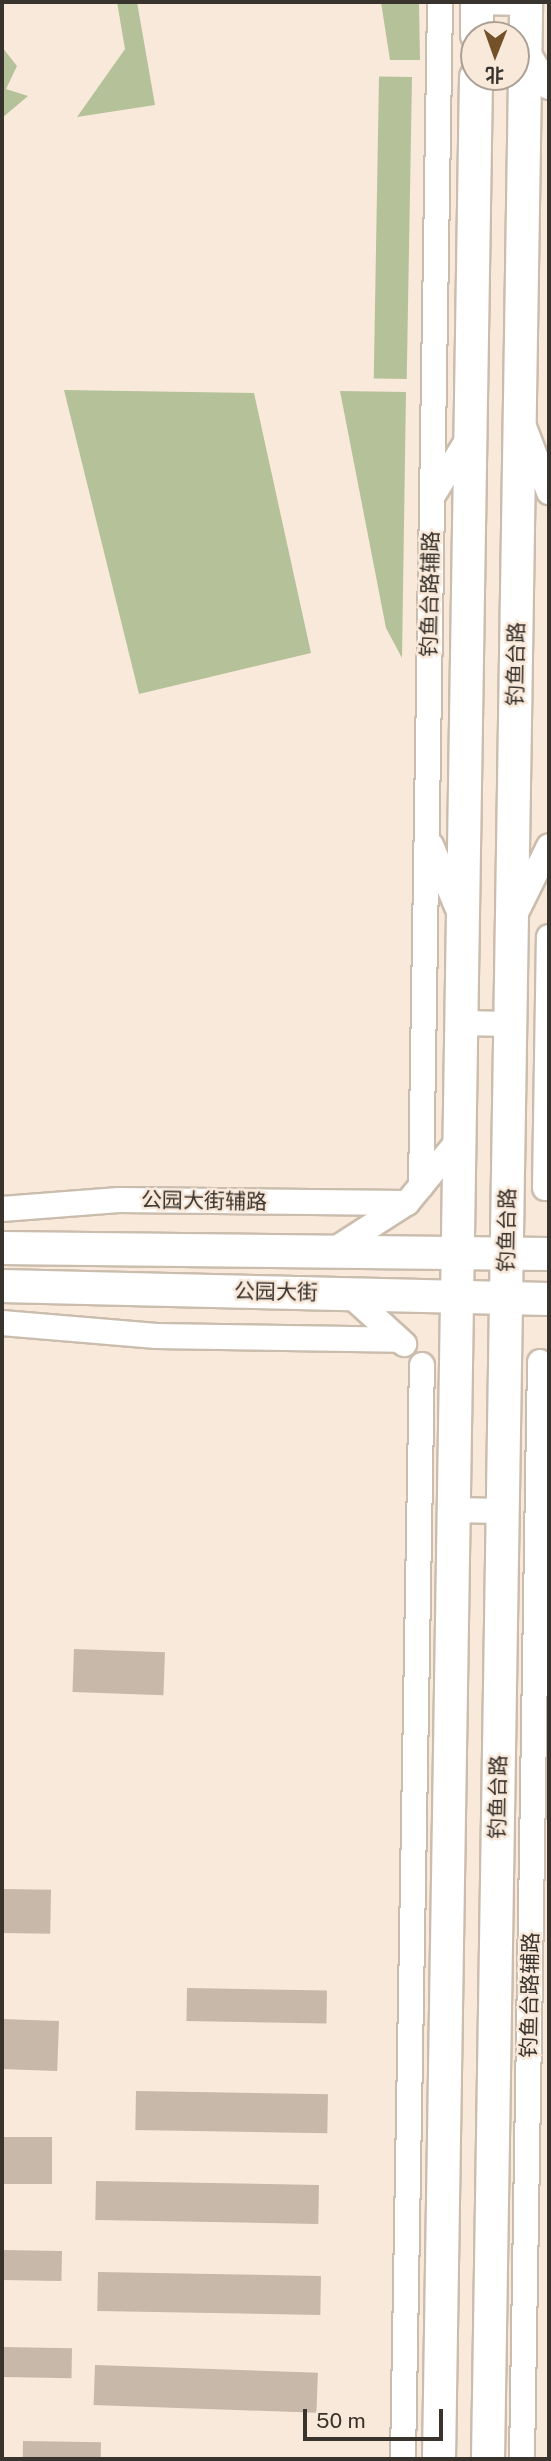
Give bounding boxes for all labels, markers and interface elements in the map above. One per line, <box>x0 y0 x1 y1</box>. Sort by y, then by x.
north arrow <box>460 21 530 91</box>
text: 北 <box>485 64 504 86</box>
street label: 钓鱼台路辅路 <box>416 531 444 657</box>
street label: 钓鱼台路 <box>503 622 529 706</box>
street label: 公园大街辅路 <box>141 1187 267 1215</box>
street label: 钓鱼台路 <box>494 1188 520 1272</box>
street label: 公园大街 <box>234 1279 318 1305</box>
street label: 钓鱼台路 <box>485 1755 511 1839</box>
street label: 钓鱼台路辅路 <box>516 1932 544 2058</box>
scale bar <box>306 2394 446 2438</box>
text: 50 m <box>316 2408 366 2433</box>

